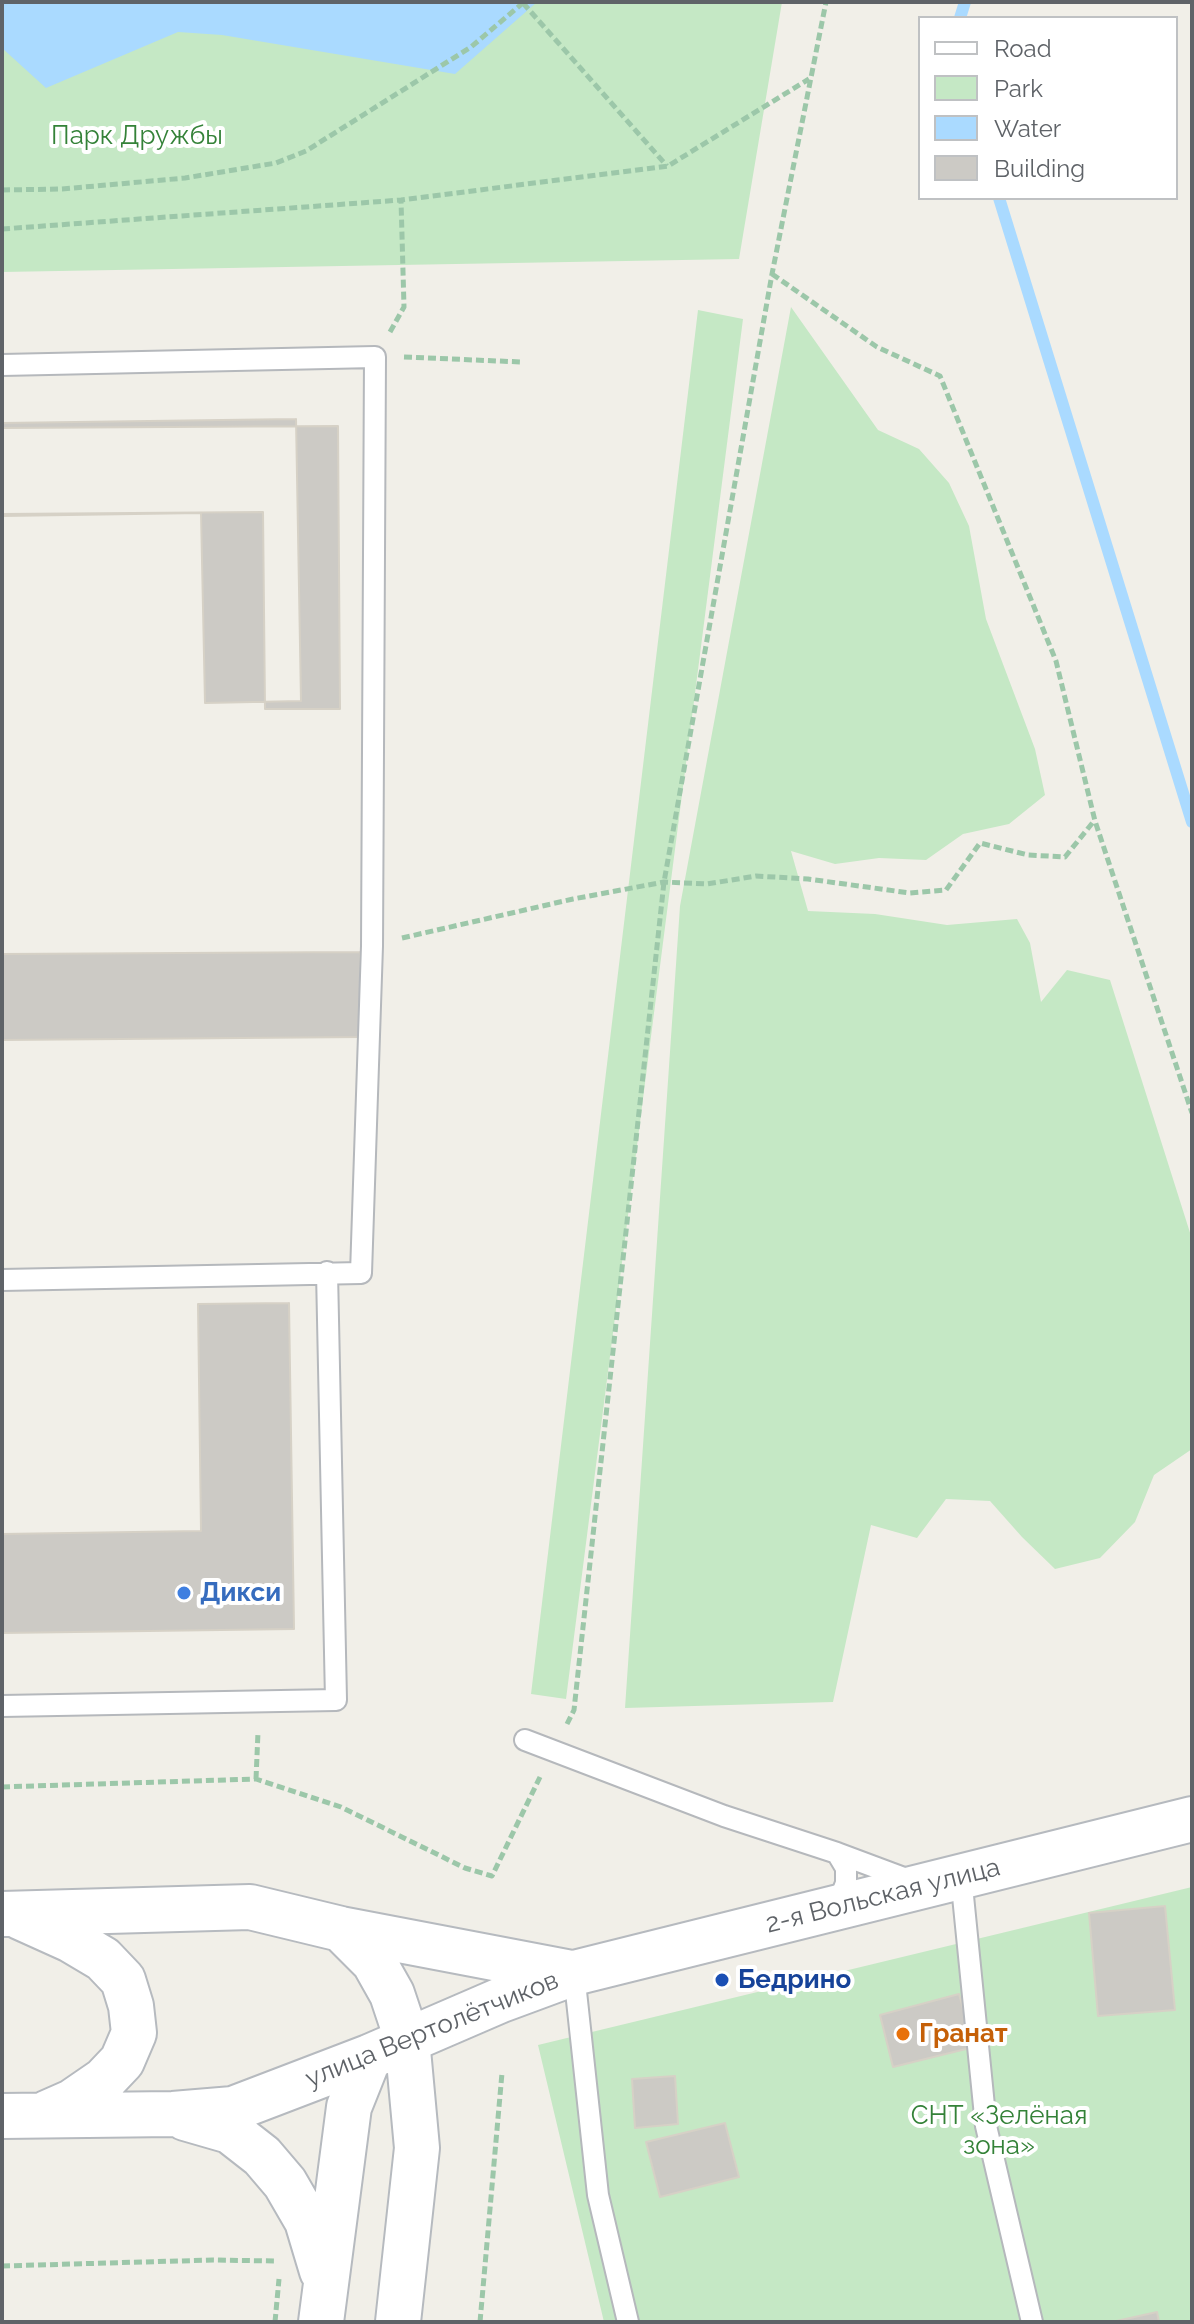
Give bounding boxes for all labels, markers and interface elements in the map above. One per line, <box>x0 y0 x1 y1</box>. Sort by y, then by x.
legend <box>918 16 1178 200</box>
text: Road <box>994 34 1052 63</box>
text: Park <box>994 74 1043 103</box>
text: Water <box>994 114 1061 143</box>
park label: Парк Дружбы <box>51 120 223 152</box>
text: Building <box>994 154 1085 183</box>
place label: Дикси <box>200 1577 281 1609</box>
marker: Дикси <box>175 1584 193 1602</box>
street label: 2-я Вольская улица <box>763 1852 1003 1940</box>
place label: Бедрино <box>738 1964 851 1996</box>
street label: улица Вертолётчиков <box>301 1965 563 2095</box>
marker: Бедрино <box>713 1971 731 1989</box>
place label: Гранат <box>919 2018 1008 2050</box>
marker: Гранат <box>894 2025 912 2043</box>
park label: СНТ «Зелёная зона» <box>911 2100 1087 2162</box>

